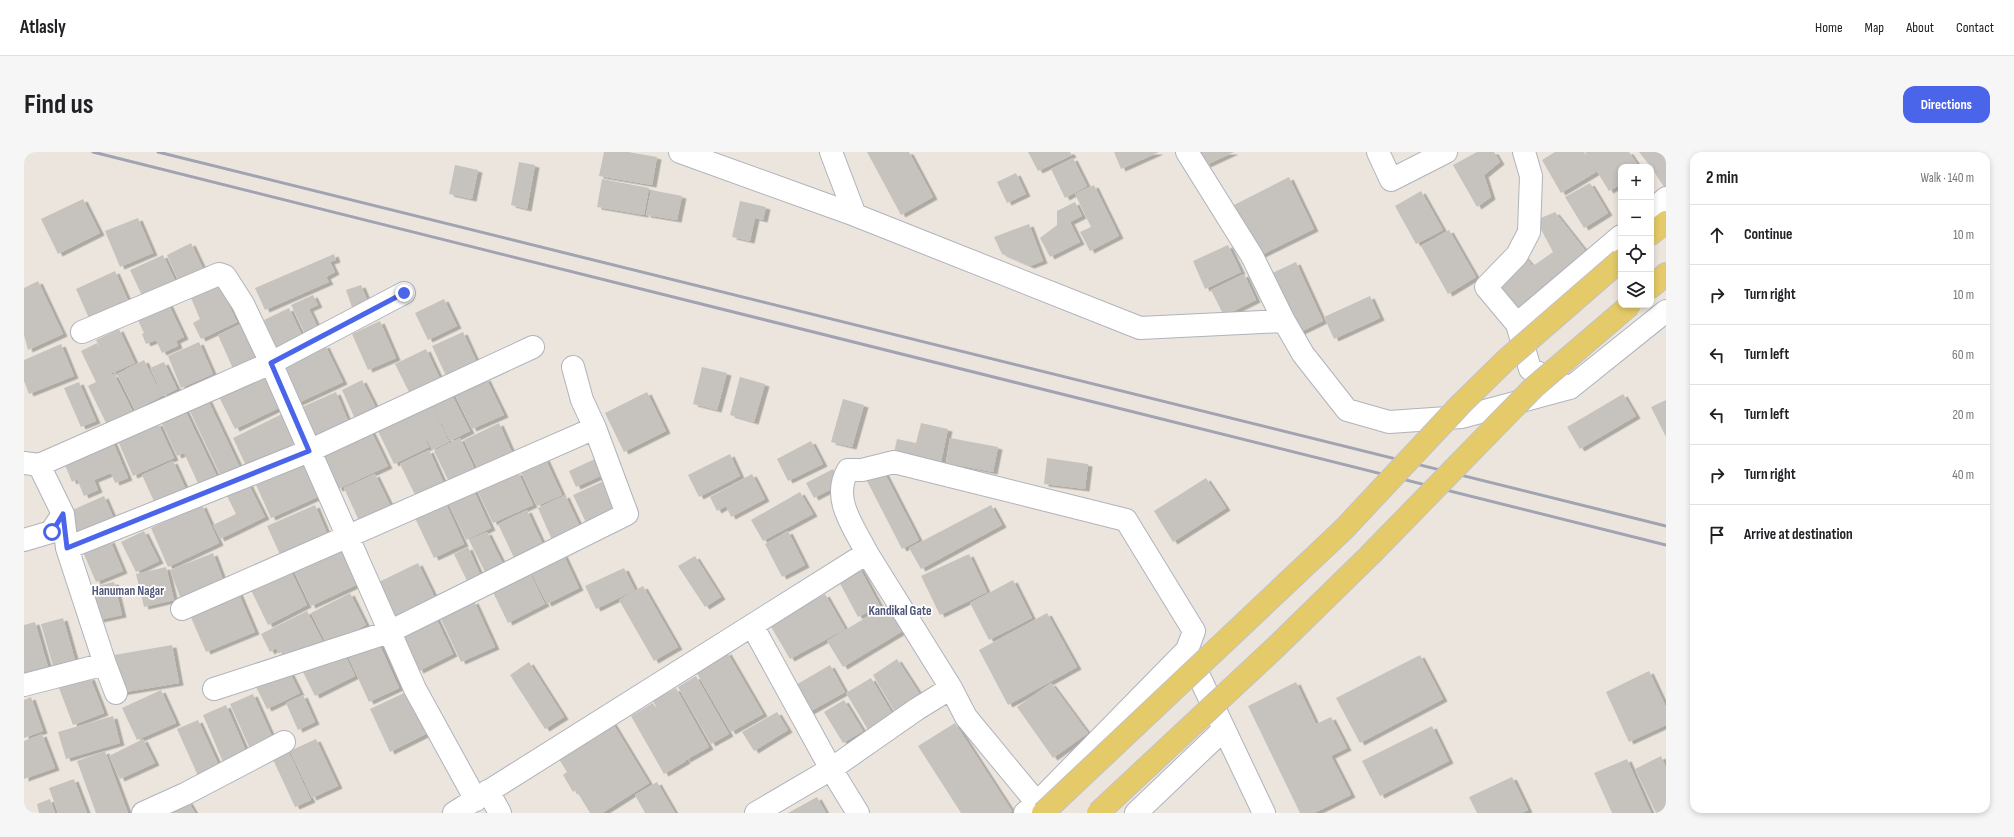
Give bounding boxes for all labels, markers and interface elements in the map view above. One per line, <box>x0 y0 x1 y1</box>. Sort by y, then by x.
text: Atlasly <box>20 16 66 39</box>
text: Home <box>1815 19 1843 36</box>
text: Map <box>1865 19 1884 36</box>
text: About <box>1906 19 1934 36</box>
text: Contact <box>1956 19 1994 36</box>
button: Directions <box>1903 86 1990 123</box>
text: Find us <box>24 88 93 121</box>
map controls <box>1618 164 1654 308</box>
button: + <box>1618 164 1654 200</box>
text: 2 min <box>1706 168 1738 188</box>
text: Walk · 140 m <box>1921 170 1974 186</box>
button: − <box>1618 200 1654 236</box>
icon: ahead <box>1706 224 1728 246</box>
text: Continue <box>1744 225 1793 244</box>
text: 10 m <box>1953 227 1974 243</box>
button: locate <box>1618 236 1654 272</box>
button: layers <box>1618 272 1654 308</box>
route end <box>395 284 413 302</box>
icon: right <box>1706 284 1728 306</box>
text: Turn right <box>1744 285 1796 304</box>
text: 10 m <box>1953 287 1974 303</box>
icon: left <box>1706 344 1728 366</box>
text: Turn left <box>1744 345 1789 364</box>
text: 60 m <box>1952 347 1974 363</box>
icon: left <box>1706 404 1728 426</box>
text: Turn left <box>1744 405 1789 424</box>
text: 20 m <box>1952 407 1974 423</box>
icon: right <box>1706 464 1728 486</box>
text: Turn right <box>1744 465 1796 484</box>
text: 40 m <box>1952 467 1974 483</box>
route start <box>43 523 61 541</box>
icon: arrive <box>1706 524 1728 546</box>
text: Arrive at destination <box>1744 525 1853 544</box>
district label: Hanuman Nagar <box>92 583 164 599</box>
district label: Kandikal Gate <box>869 603 932 619</box>

